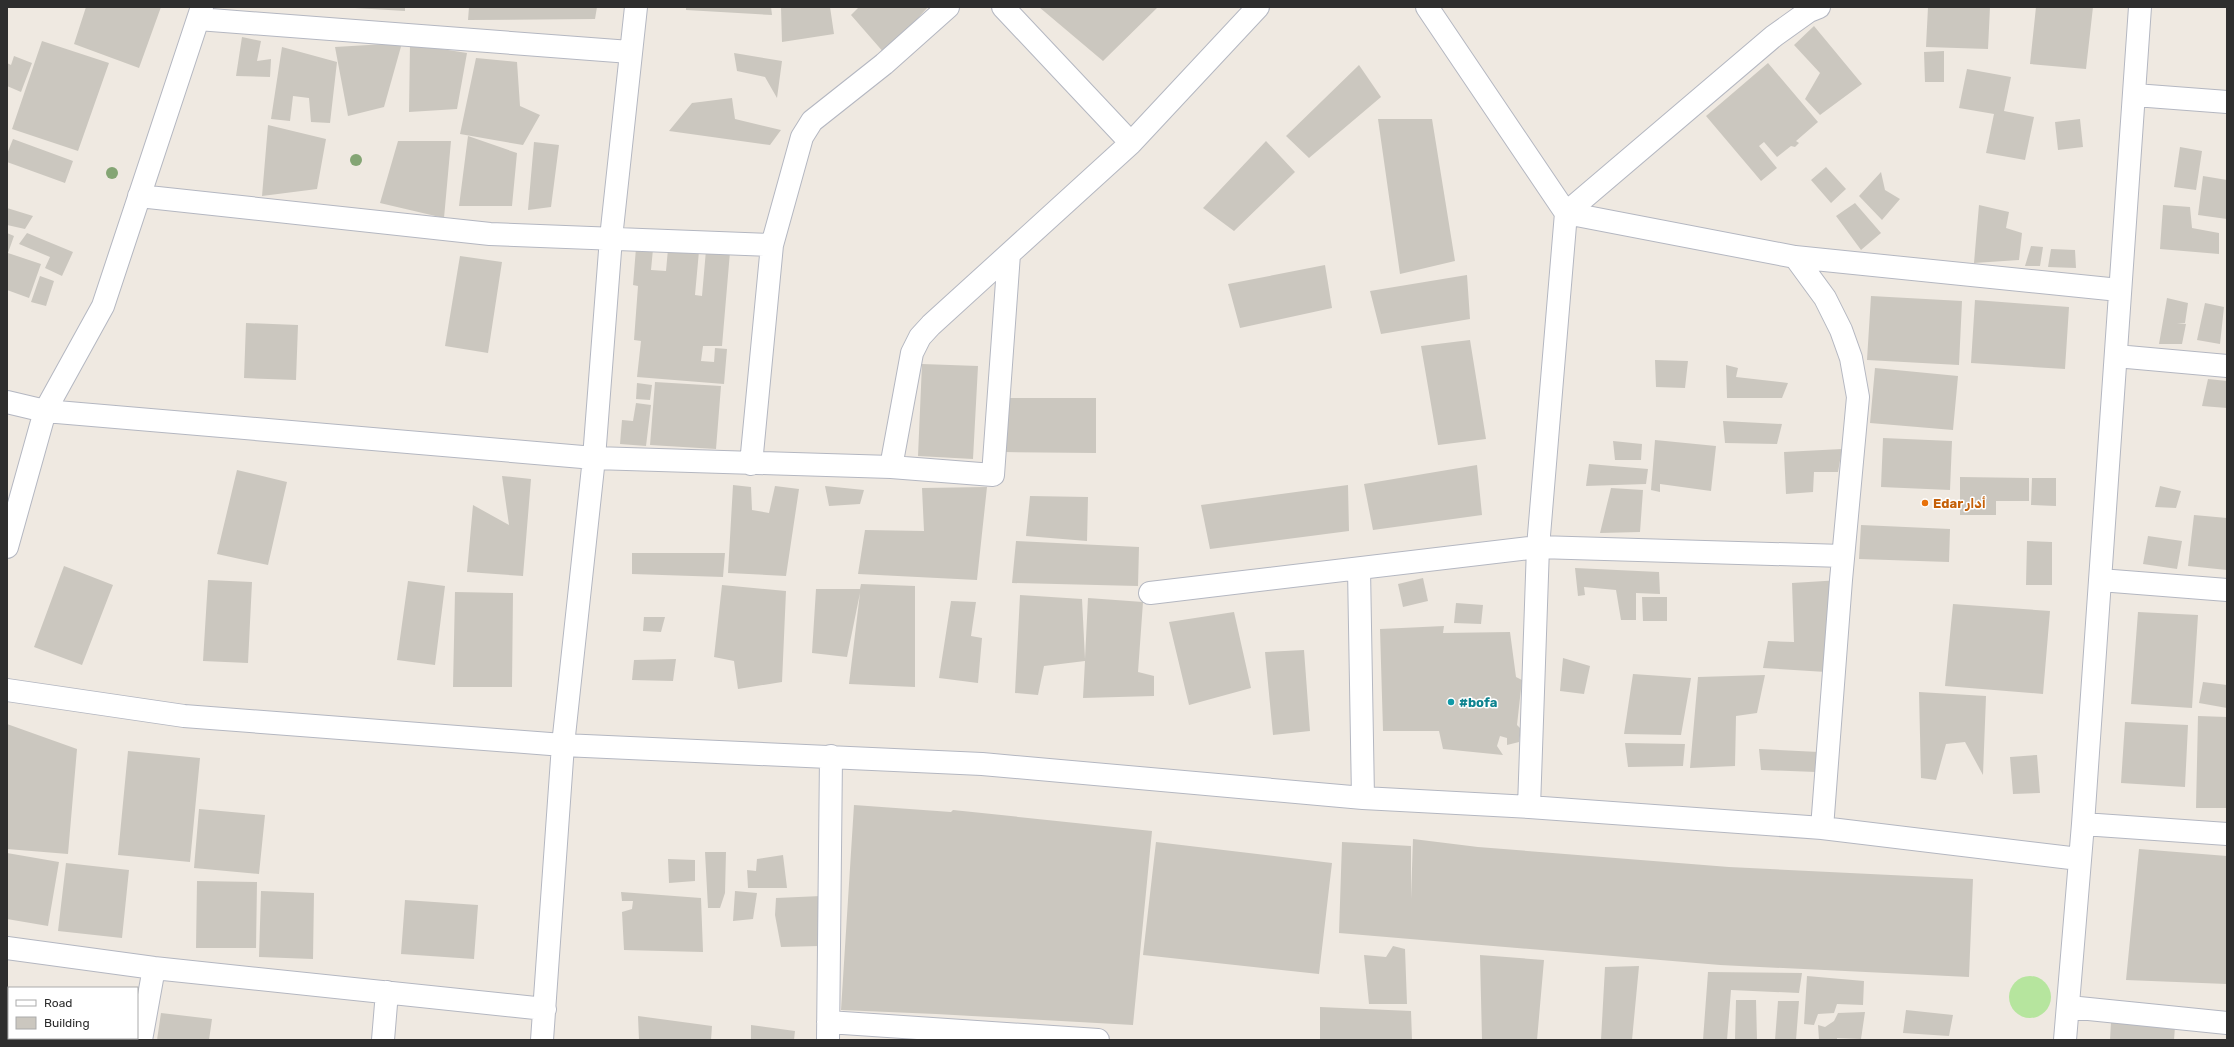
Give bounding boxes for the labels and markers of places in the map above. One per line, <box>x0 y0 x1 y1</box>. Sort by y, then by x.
place label: Edar أدار <box>1933 496 1986 511</box>
marker: Edar أدار <box>1920 498 1930 508</box>
place label: #bofa <box>1459 695 1497 710</box>
marker: #bofa <box>1446 697 1456 707</box>

